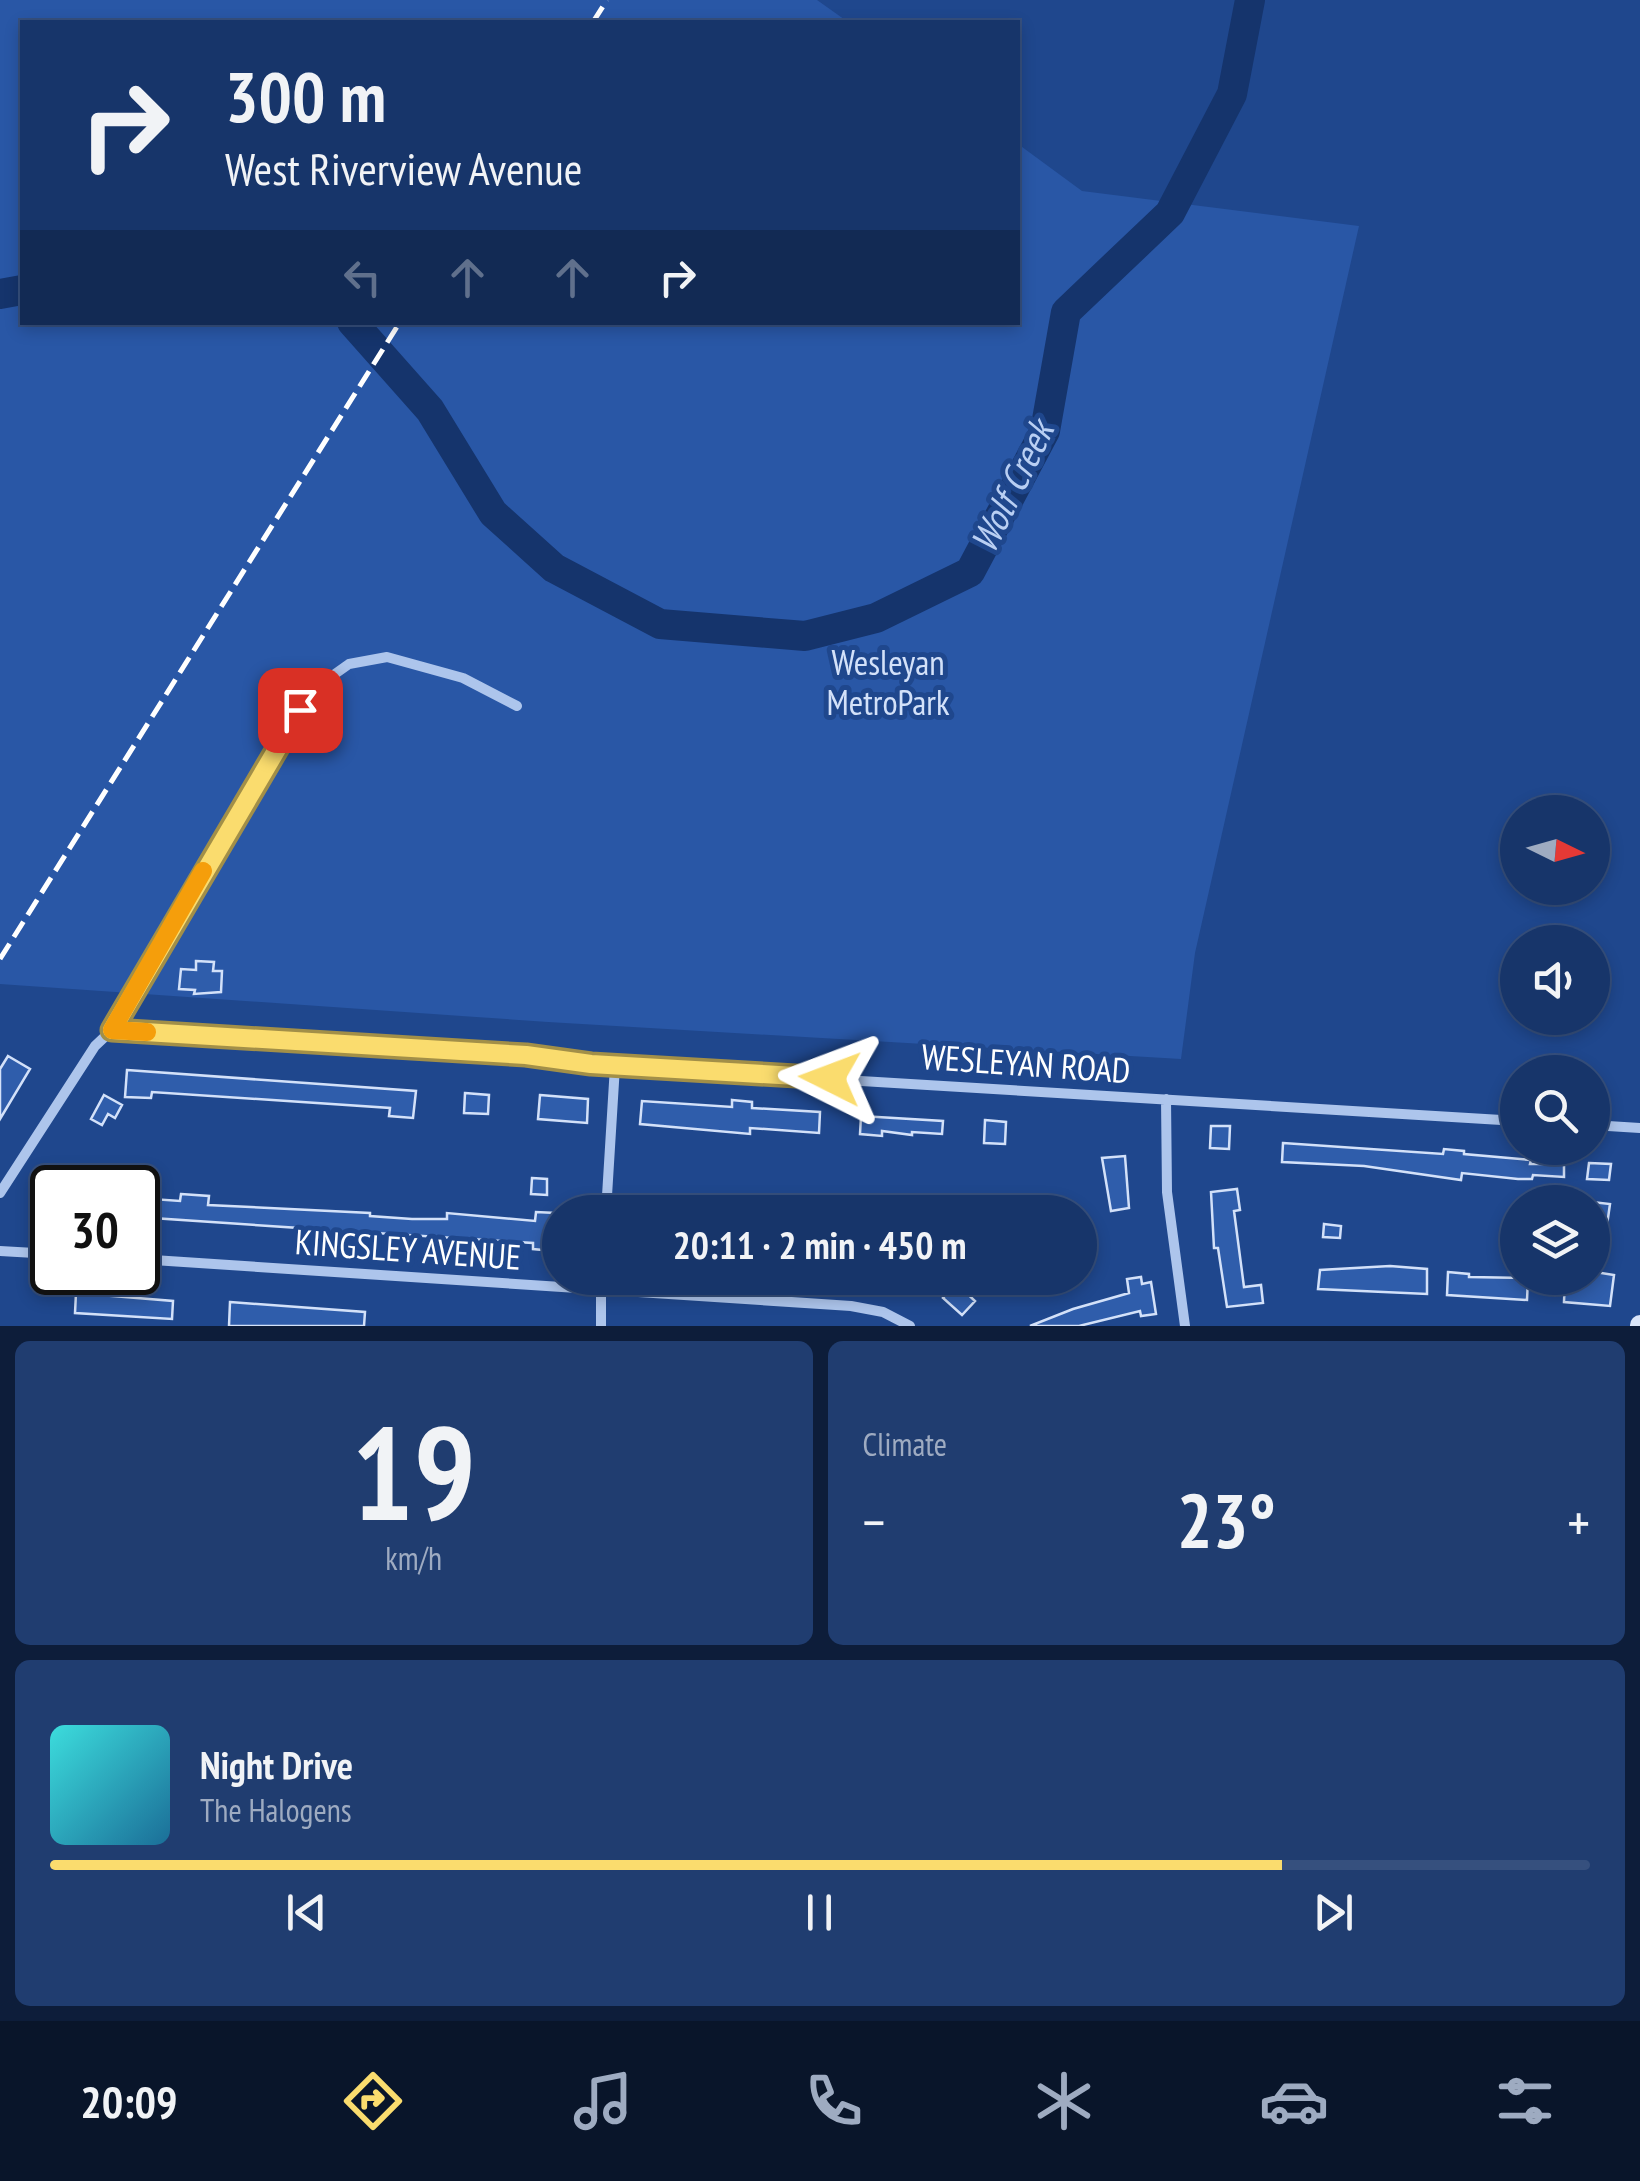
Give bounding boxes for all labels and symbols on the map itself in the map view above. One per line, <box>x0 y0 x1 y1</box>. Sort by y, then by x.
water label: Wolf Creek <box>958 408 1066 560</box>
park label: Wesleyan MetroPark <box>826 639 950 725</box>
pin <box>258 668 343 753</box>
north arrow <box>1500 795 1610 905</box>
position arrow <box>778 1026 882 1130</box>
street label: WESLEYAN ROAD <box>920 1033 1132 1093</box>
speed limit sign: 30 <box>30 1165 160 1295</box>
street label: KINGSLEY AVENUE <box>294 1218 522 1280</box>

